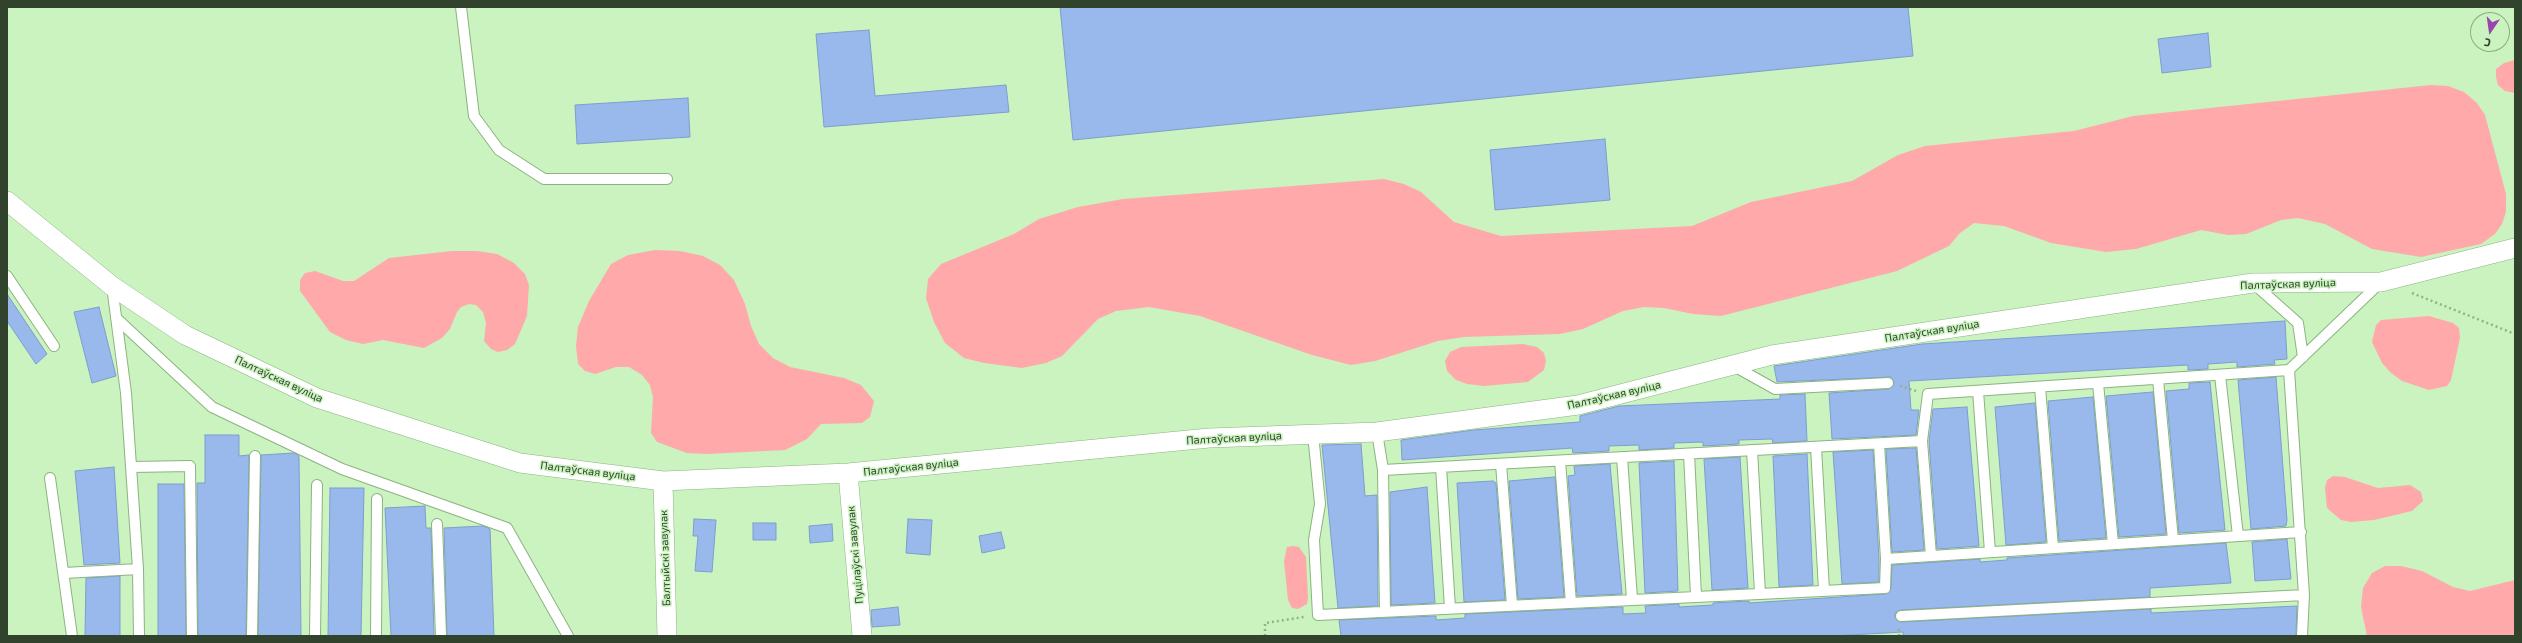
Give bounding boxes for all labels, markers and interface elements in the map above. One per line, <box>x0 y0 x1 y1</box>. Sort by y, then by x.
north arrow <box>2470 12 2510 52</box>
text: С <box>2483 36 2492 50</box>
street label: Палтаўская вуліца <box>2240 276 2336 292</box>
street label: Палтаўская вуліца <box>1884 317 1980 345</box>
street label: Палтаўская вуліца <box>233 353 325 405</box>
street label: Палтаўская вуліца <box>1566 378 1662 412</box>
street label: Палтаўская вуліца <box>1186 429 1282 447</box>
street label: Палтаўская вуліца <box>863 455 959 479</box>
street label: Палтаўская вуліца <box>540 459 636 483</box>
street label: Пуцілаўскі завулак <box>844 505 866 605</box>
street label: Балтыйскі завулак <box>657 510 673 606</box>

